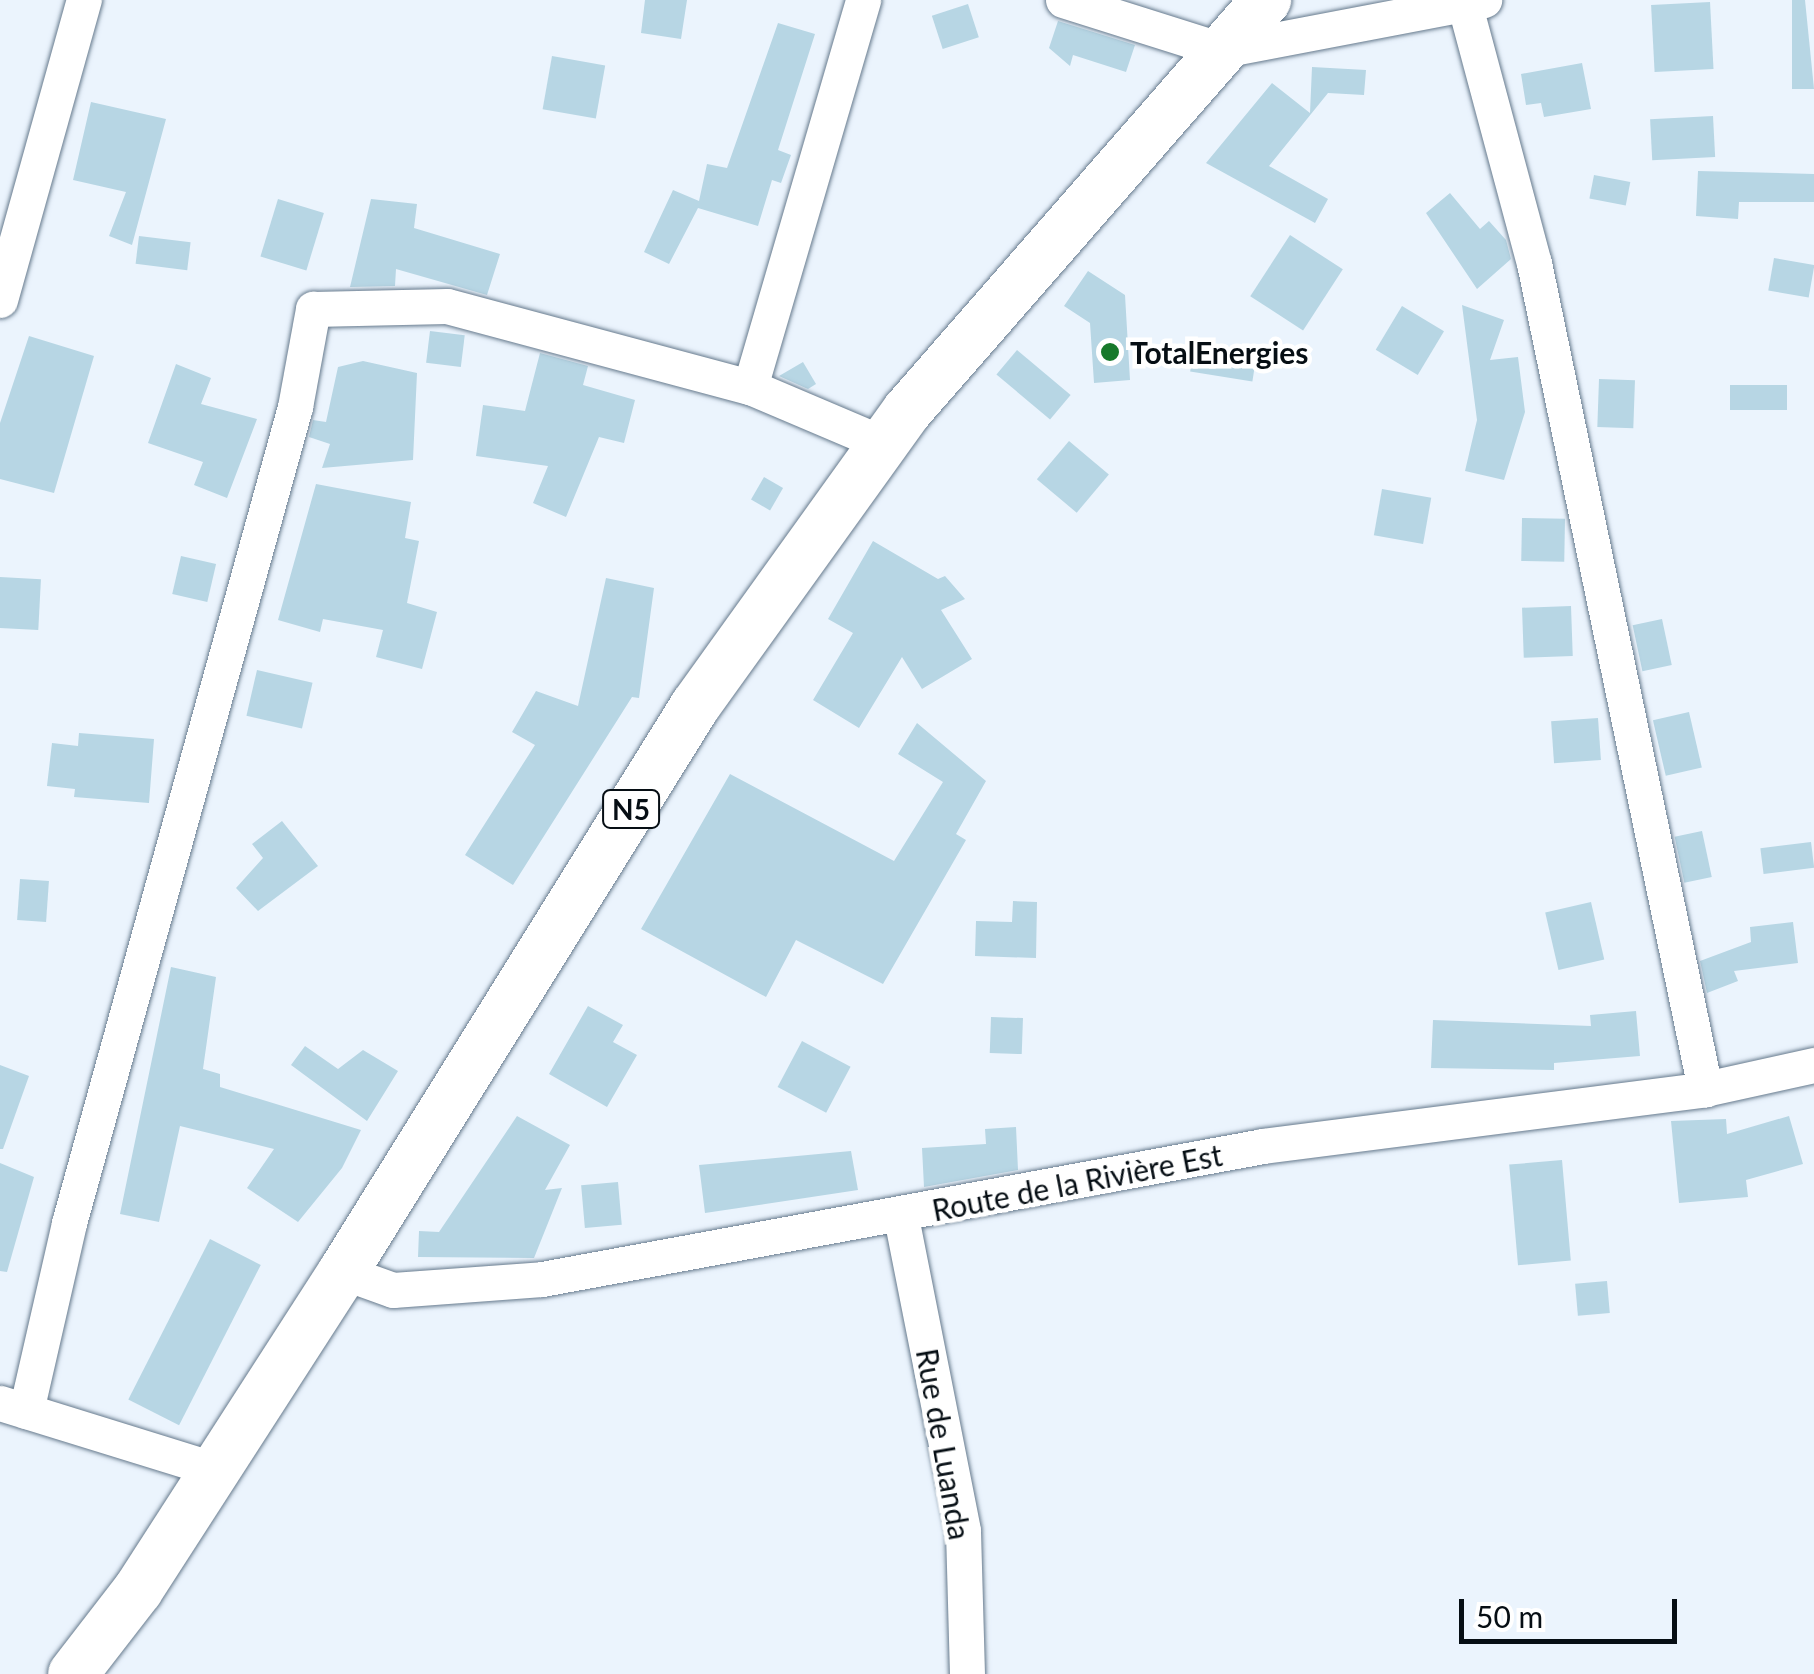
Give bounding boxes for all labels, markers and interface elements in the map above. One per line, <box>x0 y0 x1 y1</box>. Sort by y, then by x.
place label: TotalEnergies <box>1130 334 1308 370</box>
marker: TotalEnergies <box>1099 341 1121 363</box>
road number: N5 <box>601 786 661 832</box>
street label: Route de la Rivière Est <box>929 1136 1225 1228</box>
street label: Rue de Luanda <box>909 1346 979 1542</box>
scale bar <box>1464 1579 1682 1641</box>
text: 50 m <box>1476 1598 1543 1634</box>

